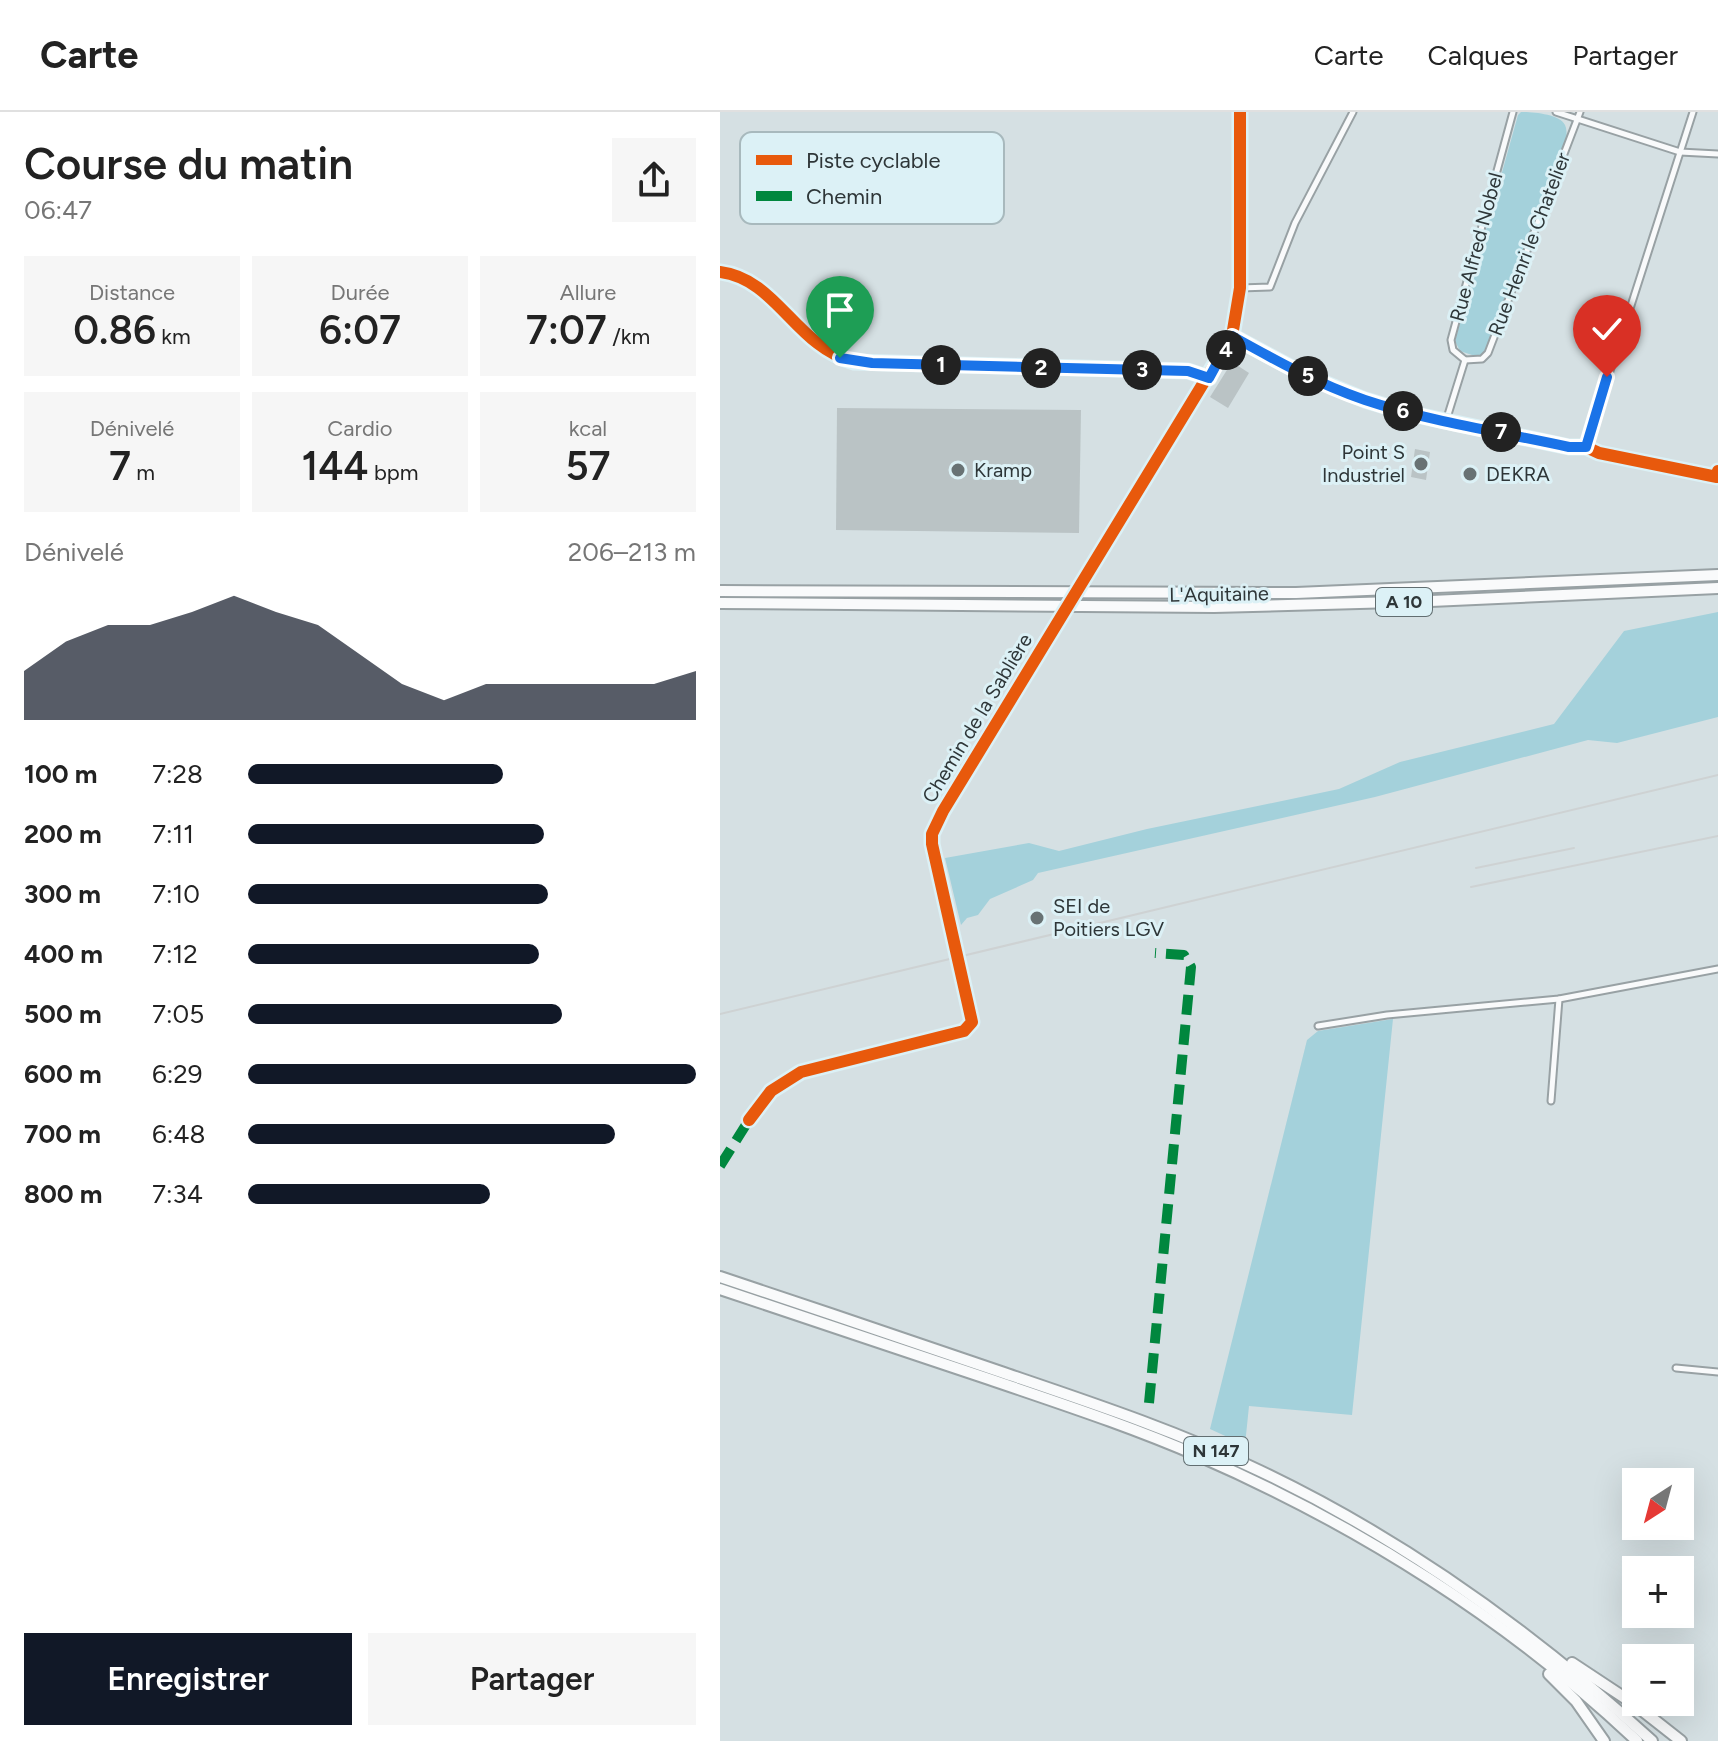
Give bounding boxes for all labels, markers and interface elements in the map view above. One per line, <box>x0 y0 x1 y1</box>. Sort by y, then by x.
text: Carte <box>40 32 138 78</box>
text: Carte <box>1314 38 1384 72</box>
text: Calques <box>1428 38 1528 72</box>
text: Partager <box>1572 38 1678 72</box>
legend <box>740 132 1004 224</box>
text: Course du matin <box>24 137 353 190</box>
button: share <box>612 138 696 222</box>
text: Piste cyclable <box>806 147 940 174</box>
street label: Rue Henri le Chatelier <box>1483 149 1575 339</box>
street label: Rue Alfred Nobel <box>1445 170 1507 324</box>
text: Chemin <box>806 183 882 210</box>
text: 06:47 <box>24 194 92 226</box>
pin <box>806 276 874 358</box>
text: Distance <box>89 279 175 306</box>
text: Durée <box>331 279 389 306</box>
text: Allure <box>560 279 616 306</box>
icon: arrive <box>818 288 862 332</box>
pin <box>1573 295 1641 377</box>
text: 0.86 <box>73 306 156 354</box>
text: 6:07 <box>319 306 401 354</box>
text: 7:07 <box>526 306 607 354</box>
icon: check <box>1585 307 1629 351</box>
text: km <box>156 323 191 350</box>
text: /km <box>607 323 650 350</box>
pin: 4 <box>1206 330 1246 370</box>
text: 4 <box>1219 336 1233 363</box>
pin: 1 <box>921 345 961 385</box>
pin: 2 <box>1021 348 1061 388</box>
pin: 3 <box>1122 350 1162 390</box>
text: 1 <box>936 351 946 378</box>
text: 2 <box>1035 354 1047 381</box>
text: 3 <box>1136 356 1148 383</box>
pin: 5 <box>1288 356 1328 396</box>
text: 5 <box>1302 362 1314 389</box>
pin: 6 <box>1383 391 1423 431</box>
text: 6 <box>1397 397 1409 424</box>
pin: 7 <box>1481 412 1521 452</box>
text: Dénivelé <box>90 415 174 442</box>
text: Cardio <box>327 415 393 442</box>
text: kcal <box>569 415 607 442</box>
text: 7 <box>1495 418 1507 445</box>
place label: Point S Industriel <box>1322 440 1405 487</box>
text: 7 <box>109 442 131 490</box>
text: 144 <box>301 442 368 490</box>
text: 57 <box>565 442 611 490</box>
marker: Point S Industriel <box>1412 455 1430 473</box>
place label: Kramp <box>974 458 1032 482</box>
text: m <box>131 459 155 486</box>
text: bpm <box>368 459 419 486</box>
marker: Kramp <box>949 461 967 479</box>
place label: DEKRA <box>1486 462 1550 486</box>
marker: DEKRA <box>1461 465 1479 483</box>
text: Dénivelé <box>24 536 124 568</box>
text: 206–213 m <box>568 536 696 568</box>
street label: L'Aquitaine <box>1169 581 1269 607</box>
road number: A 10 <box>1376 588 1432 616</box>
street label: Chemin de la Sablière <box>917 629 1037 807</box>
text: 100 m <box>24 758 98 790</box>
text: 7:28 <box>152 758 203 790</box>
text: 200 m <box>24 818 102 850</box>
text: 7:11 <box>152 818 194 850</box>
text: 300 m <box>24 878 101 910</box>
text: 7:10 <box>152 878 200 910</box>
place label: SEI de Poitiers LGV <box>1053 894 1164 941</box>
marker: SEI de Poitiers LGV <box>1028 909 1046 927</box>
text: 400 m <box>24 938 103 970</box>
text: 7:12 <box>152 938 198 970</box>
text: 500 m <box>24 998 102 1030</box>
text: 7:05 <box>152 998 204 1030</box>
text: 600 m <box>24 1058 102 1090</box>
text: 6:29 <box>152 1058 203 1090</box>
text: 700 m <box>24 1118 101 1150</box>
text: 6:48 <box>152 1118 205 1150</box>
text: 800 m <box>24 1178 102 1210</box>
text: 7:34 <box>152 1178 203 1210</box>
road number: N 147 <box>1184 1437 1248 1465</box>
north arrow <box>1622 1468 1694 1540</box>
map controls <box>1622 1468 1694 1716</box>
button: + <box>1622 1556 1694 1628</box>
button: Enregistrer <box>24 1633 352 1725</box>
button: Partager <box>368 1633 696 1725</box>
button: − <box>1622 1644 1694 1716</box>

